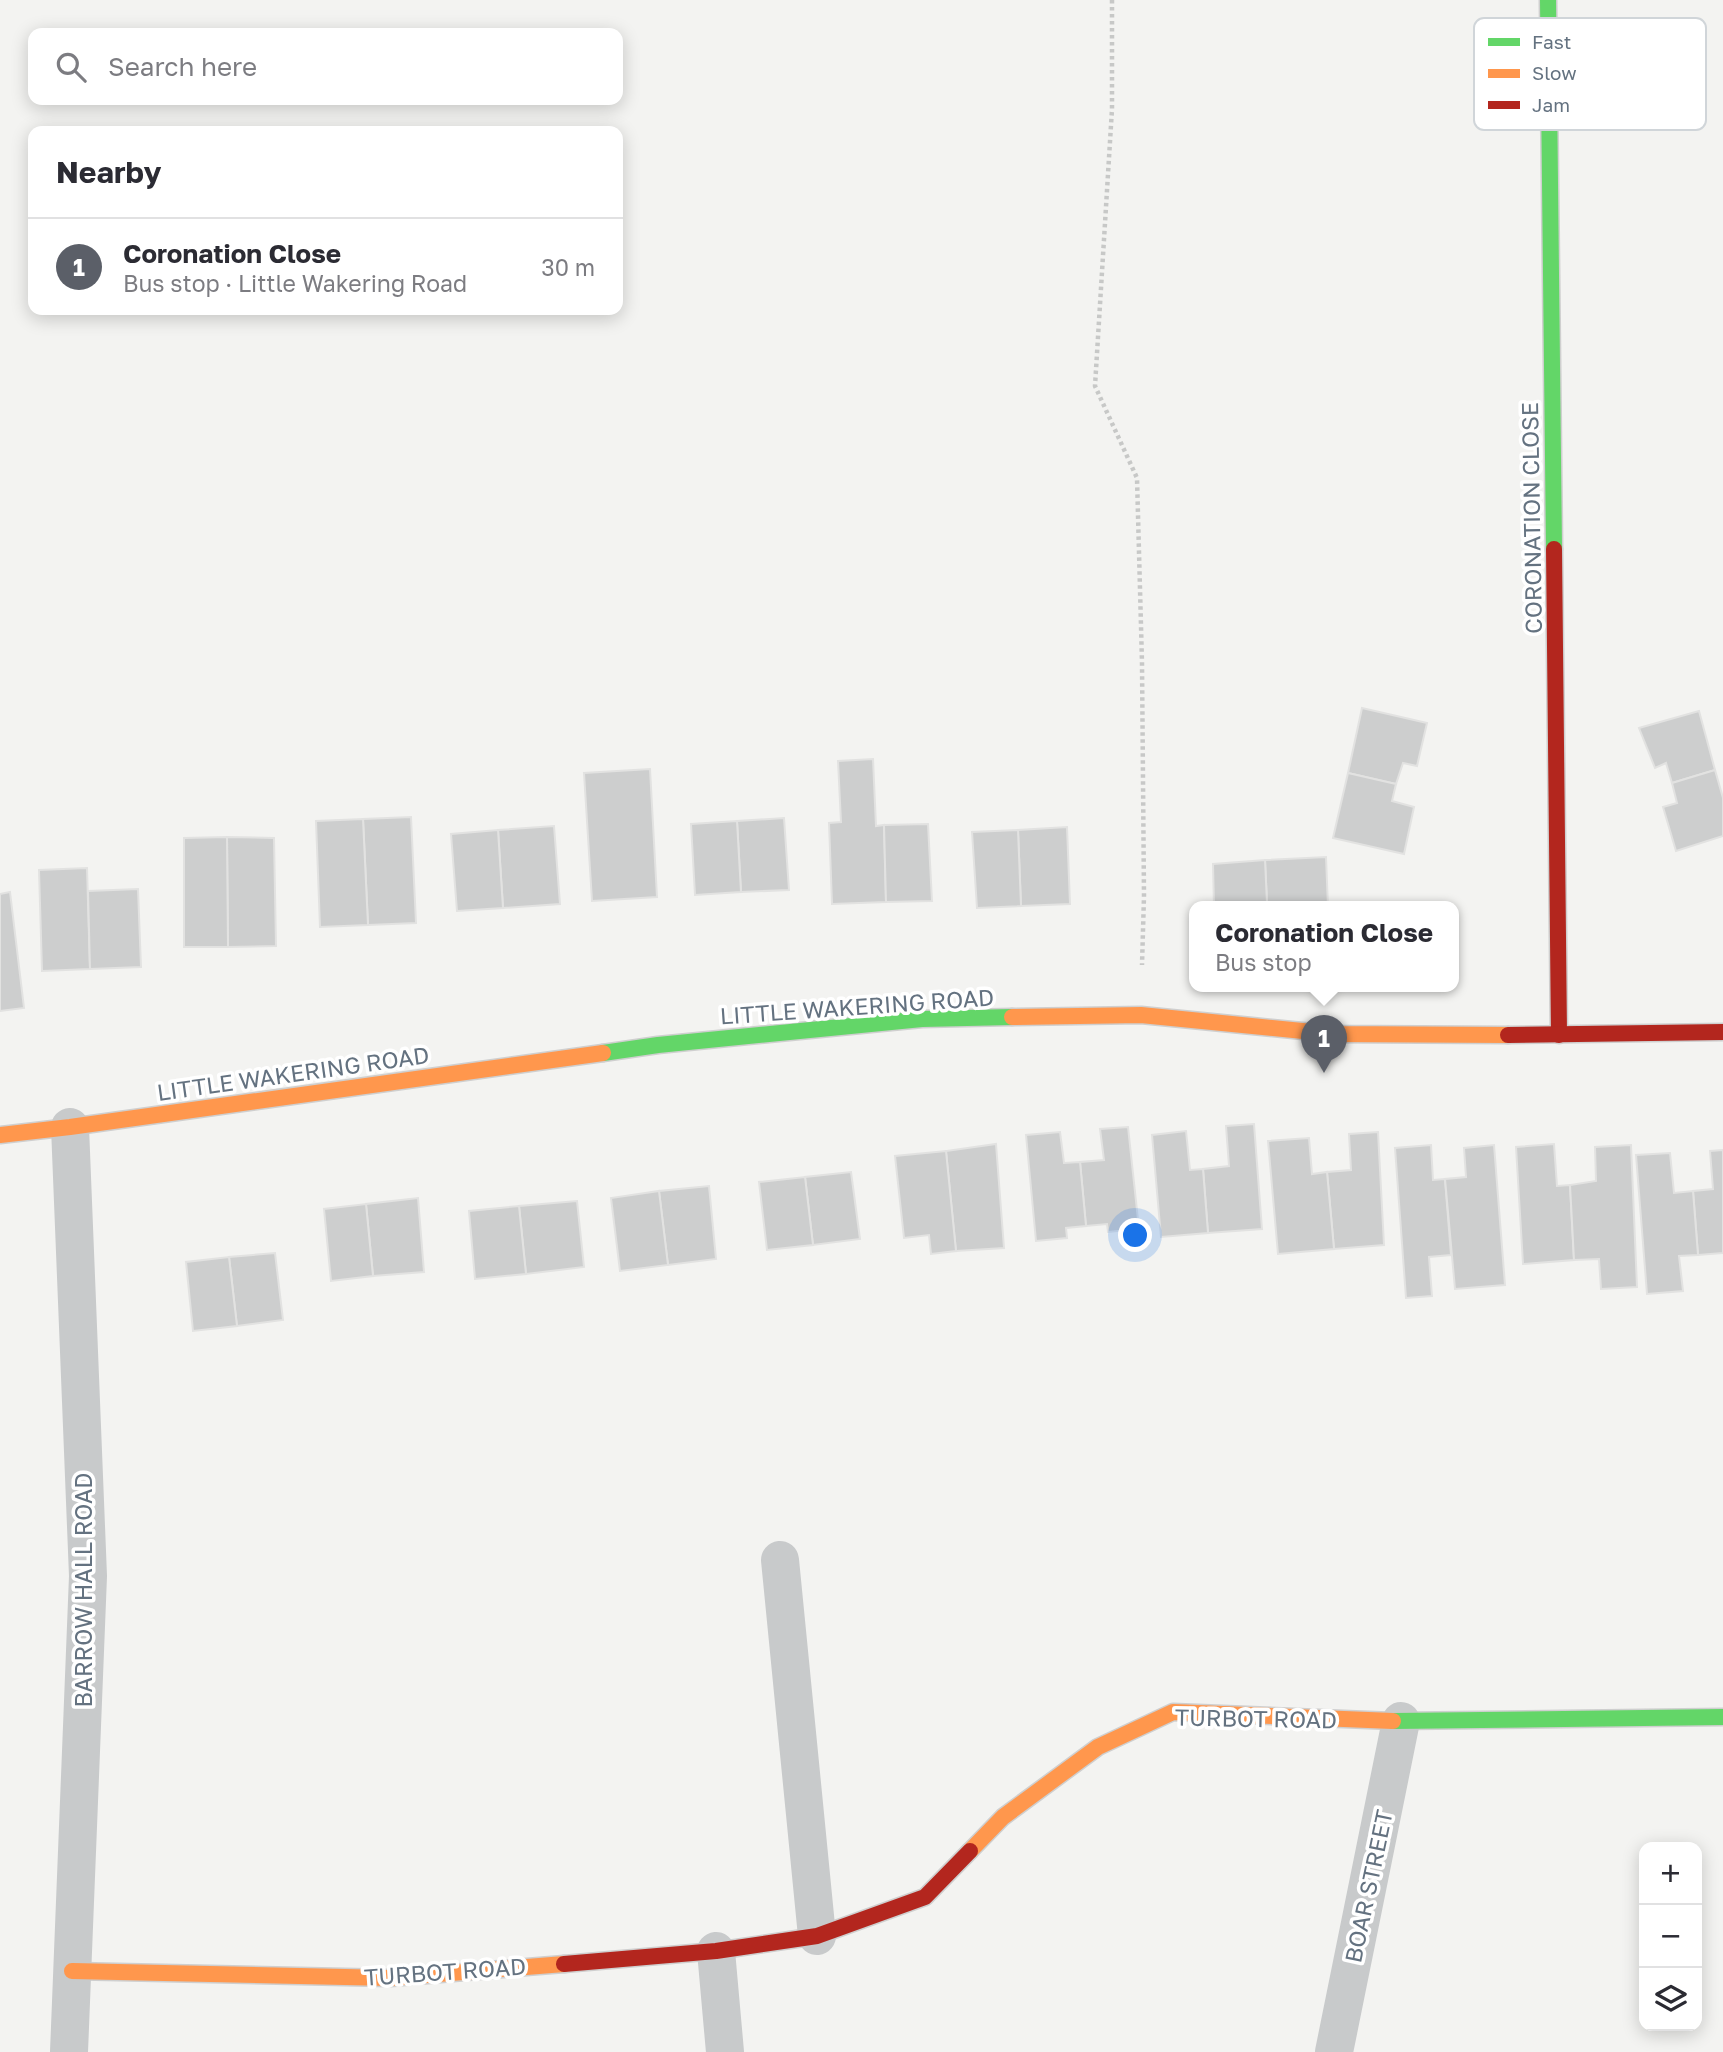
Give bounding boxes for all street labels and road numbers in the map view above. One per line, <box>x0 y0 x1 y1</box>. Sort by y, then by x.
street label: CORONATION CLOSE <box>1515 402 1547 634</box>
street label: LITTLE WAKERING ROAD <box>719 982 995 1030</box>
street label: LITTLE WAKERING ROAD <box>155 1040 431 1106</box>
street label: BARROW HALL ROAD <box>69 1473 97 1707</box>
street label: TURBOT ROAD <box>1175 1703 1337 1733</box>
street label: BOAR STREET <box>1338 1807 1398 1965</box>
street label: TURBOT ROAD <box>363 1951 527 1991</box>

